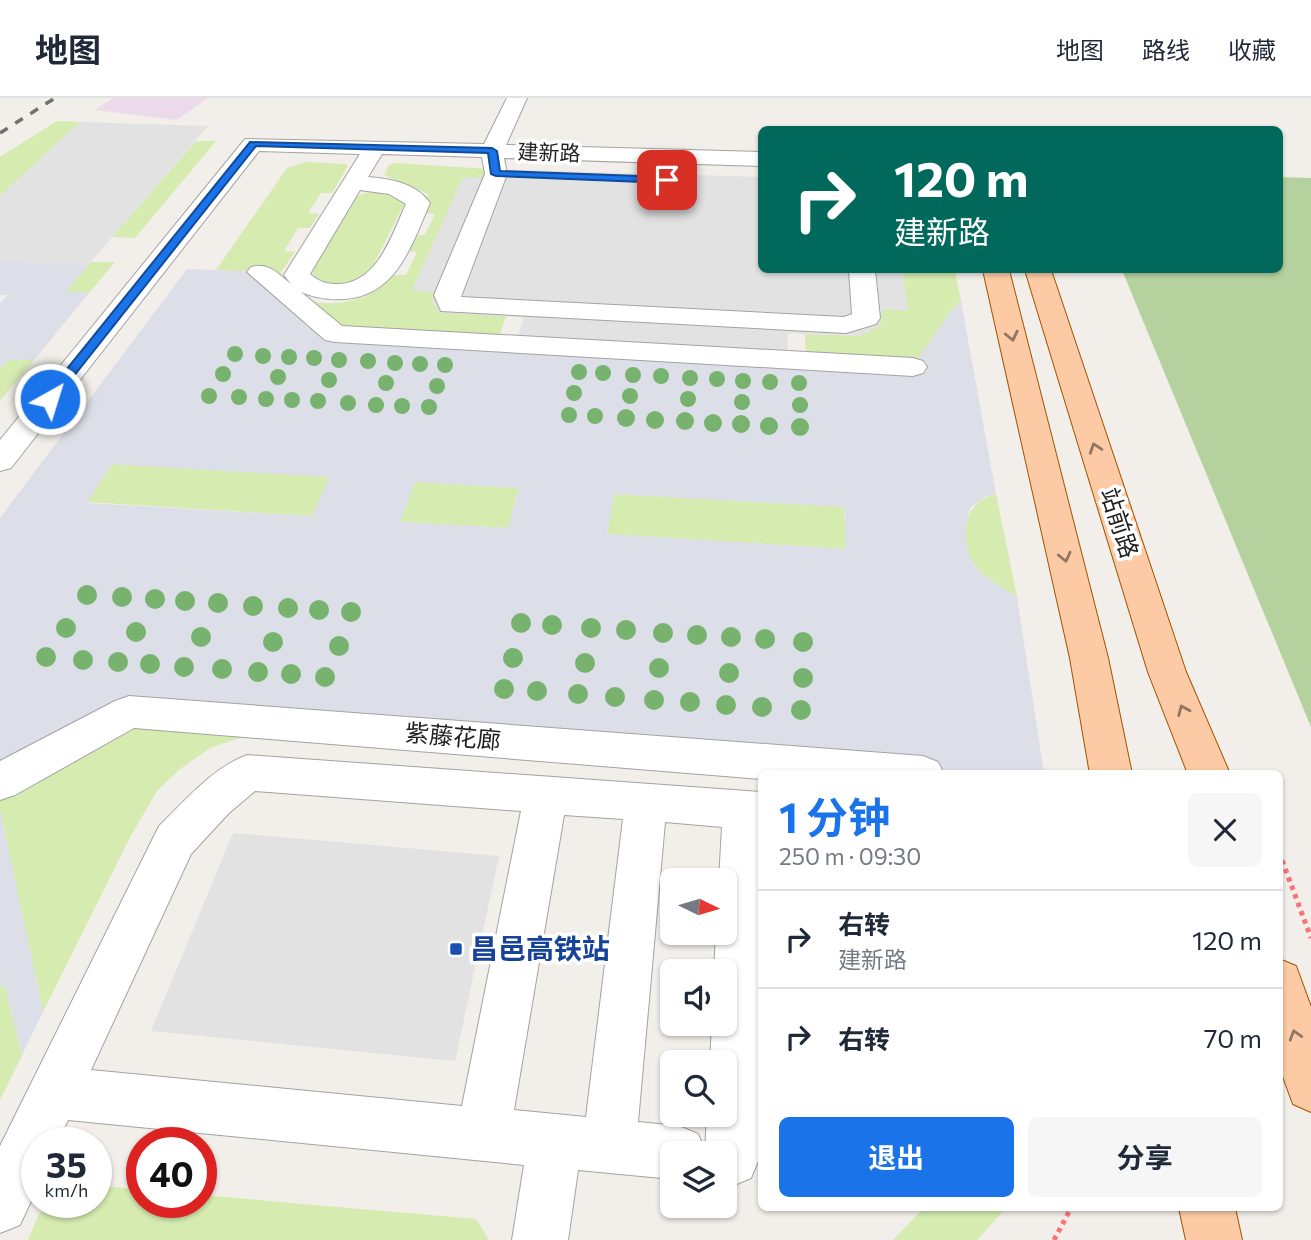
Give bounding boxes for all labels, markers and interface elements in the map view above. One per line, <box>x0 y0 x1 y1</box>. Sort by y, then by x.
text: 地图 <box>35 28 101 69</box>
text: 地图 <box>1056 35 1104 64</box>
text: 路线 <box>1142 35 1190 64</box>
text: 收藏 <box>1228 35 1276 64</box>
street label: 建新路 <box>517 138 581 165</box>
text: 120 m <box>894 147 1028 207</box>
pin <box>637 150 697 210</box>
icon: right <box>779 154 870 245</box>
icon: arrive <box>648 161 686 199</box>
text: 建新路 <box>894 211 990 251</box>
one-way arrow <box>1003 330 1018 342</box>
position arrow <box>13 362 87 436</box>
one-way arrow <box>1089 443 1103 455</box>
street label: 站前路 <box>1096 484 1145 561</box>
one-way arrow <box>1057 551 1071 563</box>
one-way arrow <box>1177 705 1191 718</box>
street label: 紫藤花廊 <box>404 717 502 754</box>
text: 1 分钟 <box>779 790 890 842</box>
button: close <box>1188 793 1262 867</box>
text: 250 m · 09:30 <box>779 842 921 870</box>
north arrow <box>660 868 737 945</box>
map controls <box>660 868 737 1218</box>
text: 右转 <box>838 908 890 939</box>
icon: right <box>779 920 817 958</box>
text: 120 m <box>1192 924 1262 955</box>
place label: 昌邑高铁站 <box>470 931 610 965</box>
marker: 昌邑高铁站 <box>448 941 464 957</box>
text: 建新路 <box>838 945 907 973</box>
button: sound <box>660 959 737 1036</box>
icon: right <box>779 1018 817 1056</box>
text: 70 m <box>1204 1022 1262 1053</box>
text: 右转 <box>838 1023 890 1054</box>
one-way arrow <box>1289 1029 1303 1041</box>
button: search <box>660 1050 737 1127</box>
button: 退出 <box>779 1117 1014 1197</box>
button: 分享 <box>1028 1117 1262 1197</box>
speed limit sign: 40 <box>126 1127 217 1218</box>
button: layers <box>660 1141 737 1218</box>
text: 35 <box>46 1142 87 1185</box>
text: km/h <box>45 1179 88 1201</box>

